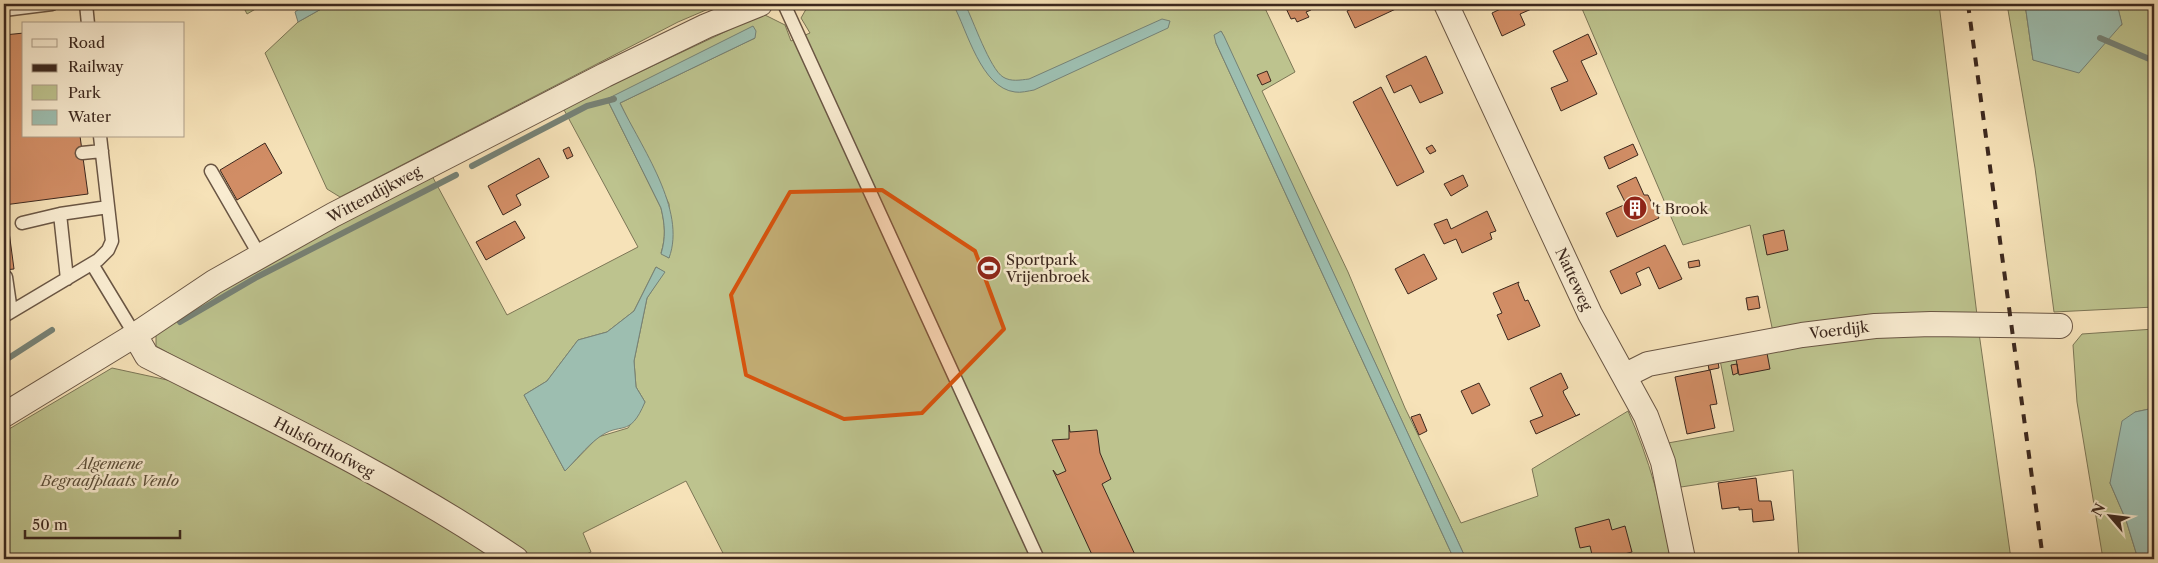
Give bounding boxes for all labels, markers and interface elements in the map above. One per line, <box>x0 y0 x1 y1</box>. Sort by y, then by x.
legend <box>22 22 185 138</box>
text: Road <box>68 33 105 52</box>
text: Railway <box>68 57 124 76</box>
text: Park <box>68 83 102 102</box>
text: Water <box>67 107 112 126</box>
street label: Wittendijkweg <box>323 161 424 227</box>
building icon: 't Brook <box>1622 195 1648 221</box>
place label: 't Brook <box>1652 199 1709 218</box>
street label: Natteweg <box>1551 245 1597 313</box>
place label: Sportpark Vrijenbroek <box>1005 250 1091 286</box>
sports icon: Sportpark Vrijenbroek <box>976 255 1002 281</box>
street label: Voerdijk <box>1807 317 1871 343</box>
street label: Hulsforthofweg <box>271 413 378 481</box>
park label: Algemene Begraafplaats Venlo <box>40 454 179 490</box>
north arrow <box>2086 490 2136 540</box>
text: N <box>2088 500 2109 519</box>
scale bar <box>25 508 180 540</box>
text: 50 m <box>32 515 68 534</box>

